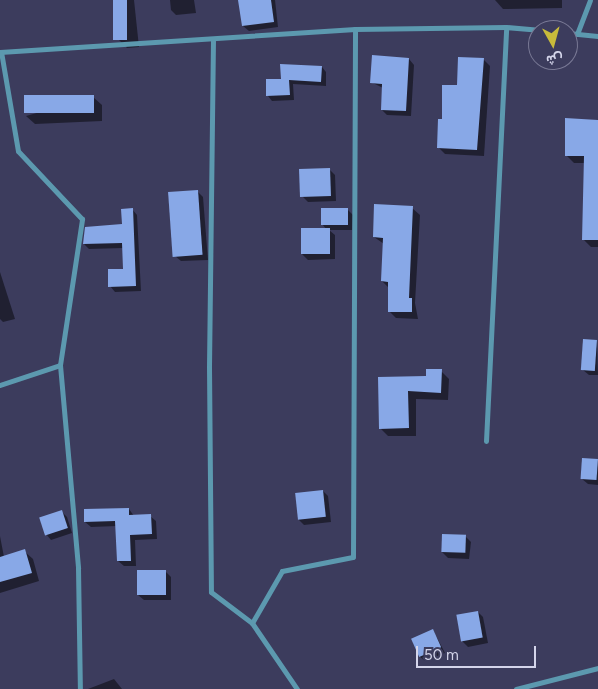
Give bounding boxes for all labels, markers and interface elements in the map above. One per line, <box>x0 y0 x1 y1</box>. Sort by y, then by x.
north arrow <box>528 20 578 70</box>
text: ش <box>545 50 564 69</box>
scale bar <box>418 636 538 668</box>
text: 50 m <box>424 646 459 664</box>

